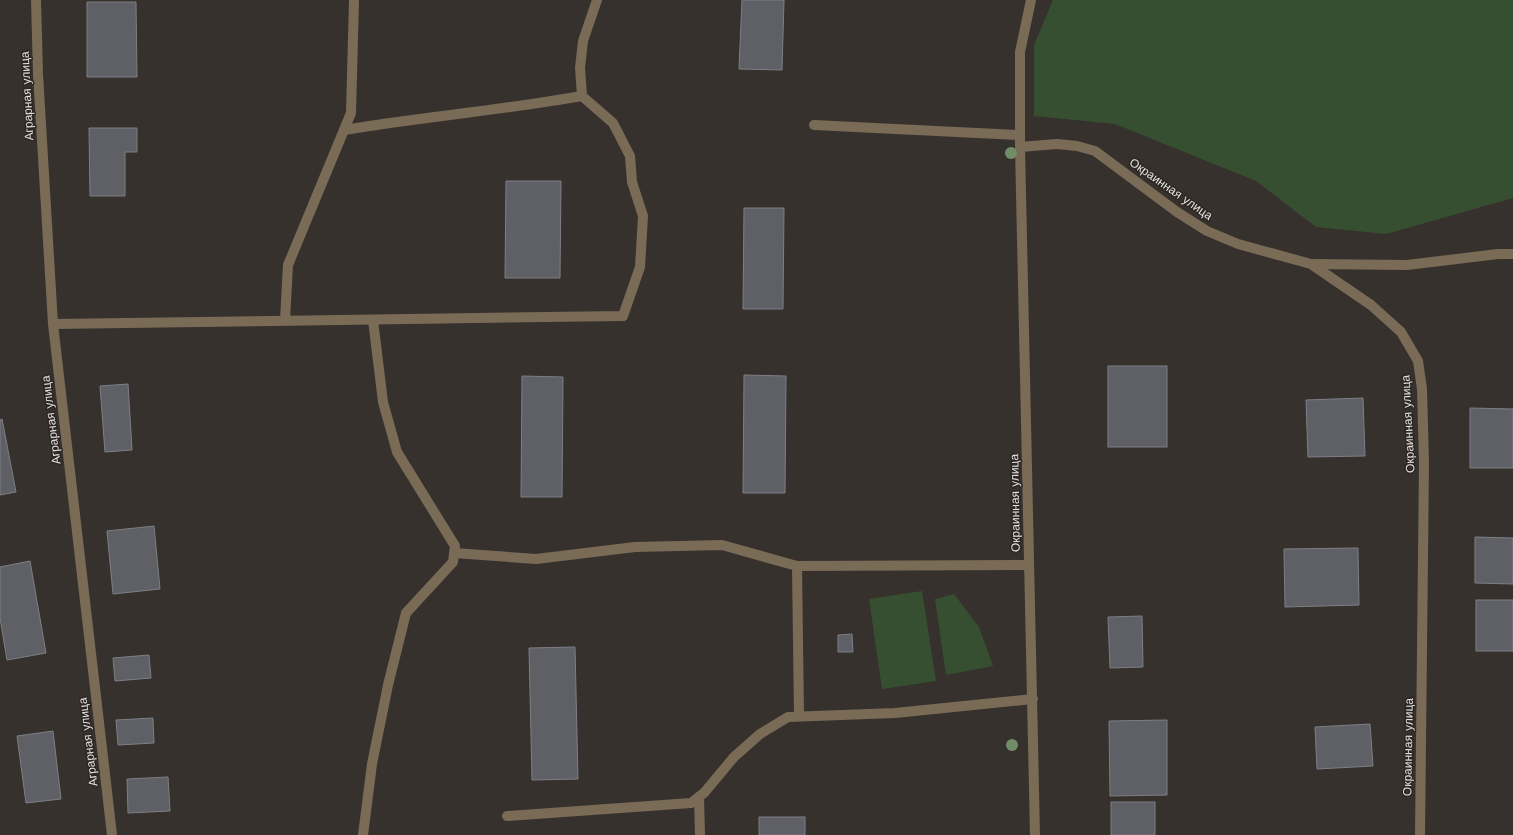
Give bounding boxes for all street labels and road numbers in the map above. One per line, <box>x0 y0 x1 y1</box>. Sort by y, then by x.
street label: Аграрная улица <box>18 51 36 141</box>
street label: Окраинная улица <box>1127 155 1215 223</box>
street label: Окраинная улица <box>1398 374 1418 473</box>
street label: Аграрная улица <box>39 375 63 465</box>
street label: Окраинная улица <box>1007 453 1023 552</box>
street label: Аграрная улица <box>76 697 100 787</box>
street label: Окраинная улица <box>1400 697 1416 796</box>

